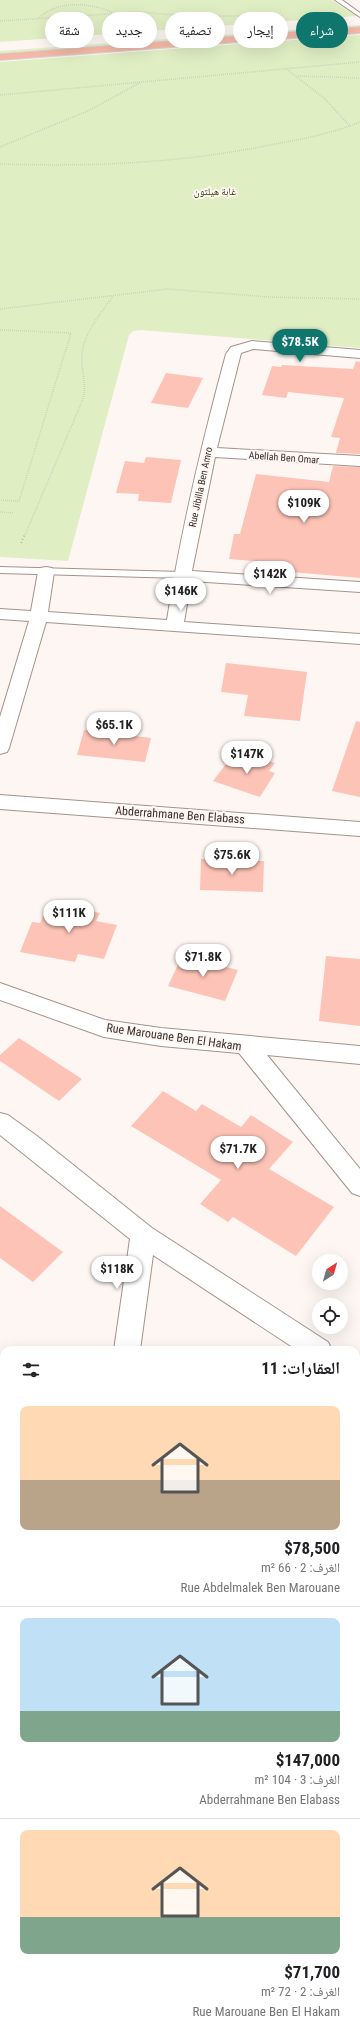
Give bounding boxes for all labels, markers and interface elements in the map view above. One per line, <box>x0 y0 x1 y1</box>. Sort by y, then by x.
chip: شقة <box>45 12 94 48</box>
chip: جديد <box>102 12 157 48</box>
chip: تصفية <box>165 12 225 48</box>
chip: إيجار <box>233 12 288 48</box>
chip: شراء <box>296 12 348 48</box>
park label: غابة هيلتون <box>194 186 236 198</box>
pin: $78.5K <box>267 329 333 363</box>
text: $78.5K <box>281 334 319 349</box>
street label: Rue Jibilla Ben Amro <box>187 446 214 528</box>
street label: Abellah Ben Omar <box>248 450 320 465</box>
pin: $109K <box>276 490 332 524</box>
text: $109K <box>287 495 321 510</box>
pin: $142K <box>242 561 298 595</box>
text: $142K <box>253 566 287 581</box>
pin: $146K <box>153 578 209 612</box>
text: $146K <box>164 583 198 598</box>
pin: $65.1K <box>81 712 147 746</box>
text: $65.1K <box>95 717 133 732</box>
pin: $147K <box>219 741 275 775</box>
text: $147K <box>230 746 264 761</box>
street label: Abderrahmane Ben Elabass <box>115 803 245 827</box>
pin: $75.6K <box>199 842 265 876</box>
text: $75.6K <box>213 847 251 862</box>
pin: $111K <box>41 900 97 934</box>
text: $111K <box>52 905 86 920</box>
pin: $71.8K <box>170 944 236 978</box>
text: $71.8K <box>184 949 222 964</box>
street label: Rue Marouane Ben El Hakam <box>106 1021 242 1053</box>
pin: $71.7K <box>205 1136 271 1170</box>
text: $71.7K <box>219 1141 257 1156</box>
north arrow <box>312 1254 348 1290</box>
map controls <box>312 1254 348 1334</box>
pin: $118K <box>89 1256 145 1290</box>
text: $118K <box>100 1261 134 1276</box>
button: locate <box>312 1298 348 1334</box>
text: العقارات: 11 <box>261 1358 340 1378</box>
icon: filters <box>20 1359 42 1381</box>
icon: home <box>144 1432 216 1504</box>
text: $78,500 <box>284 1538 340 1558</box>
text: الغرف: 2 · 66 m² <box>261 1560 340 1575</box>
text: Rue Abdelmalek Ben Marouane <box>181 1580 340 1595</box>
icon: home <box>144 1644 216 1716</box>
text: $147,000 <box>276 1750 340 1770</box>
text: الغرف: 3 · 104 m² <box>255 1772 340 1787</box>
text: Abderrahmane Ben Elabass <box>199 1792 340 1807</box>
icon: home <box>144 1856 216 1928</box>
text: $71,700 <box>284 1962 340 1982</box>
text: الغرف: 2 · 72 m² <box>261 1984 340 1999</box>
text: Rue Marouane Ben El Hakam <box>192 2004 340 2019</box>

